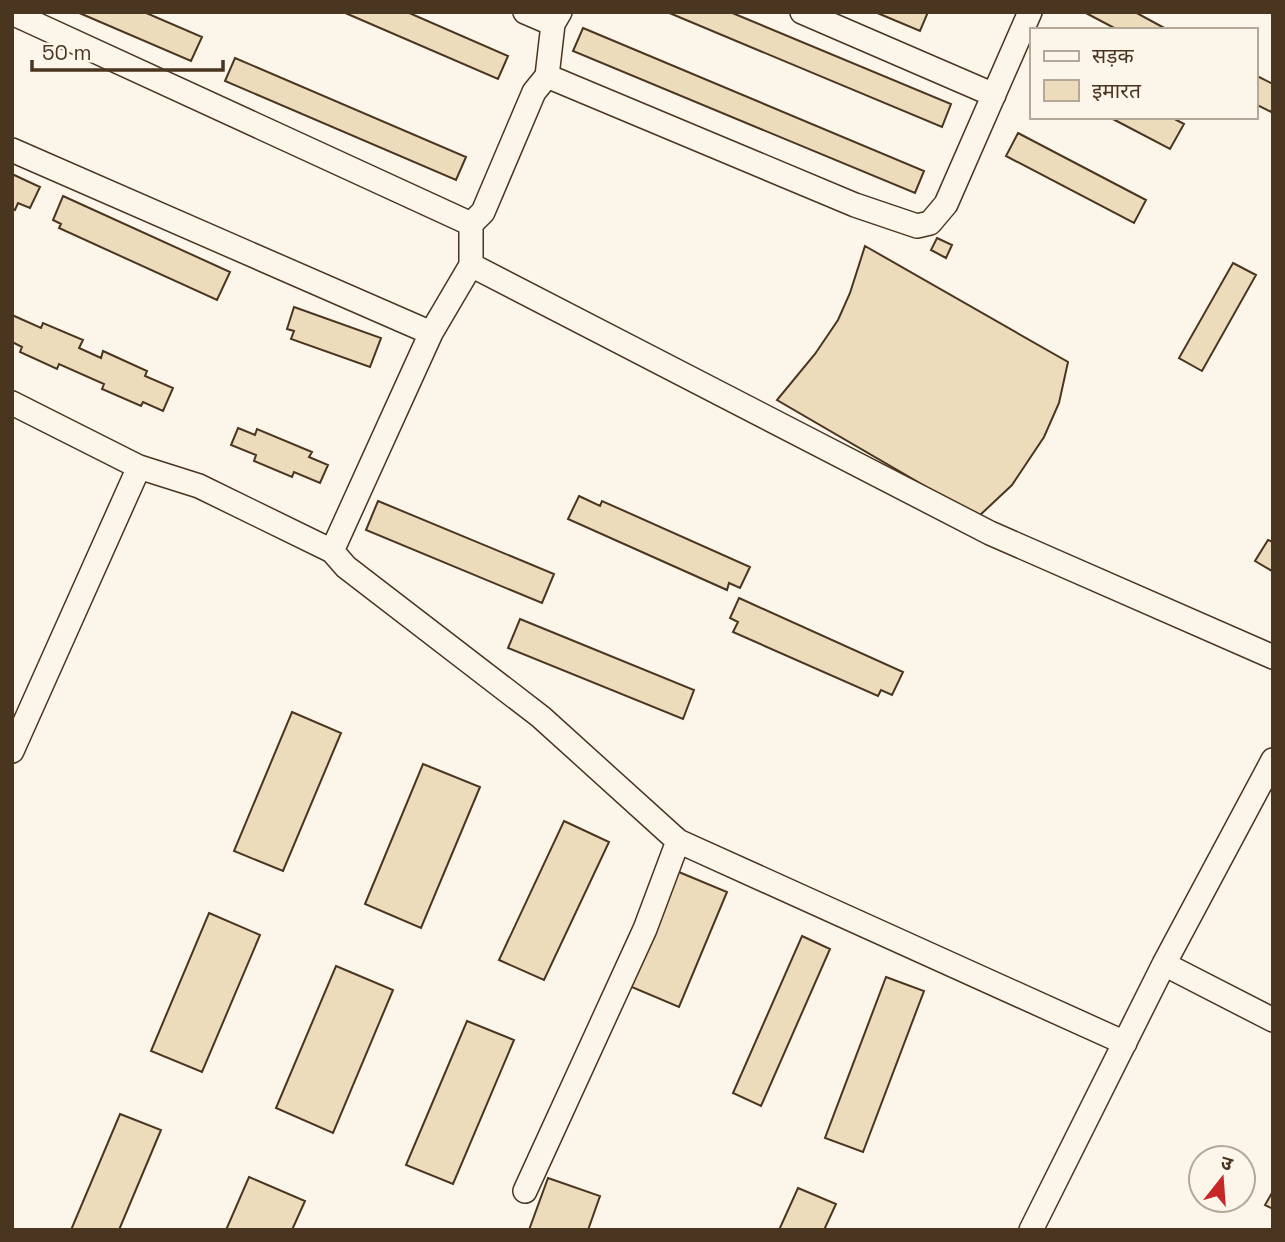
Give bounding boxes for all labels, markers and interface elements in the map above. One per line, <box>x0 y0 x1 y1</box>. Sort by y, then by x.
scale bar <box>32 28 222 72</box>
legend <box>1030 28 1257 119</box>
text: 50 m <box>42 39 92 66</box>
text: सड़क <box>1092 42 1134 69</box>
text: इमारत <box>1092 77 1142 104</box>
north arrow <box>1187 1144 1257 1214</box>
text: उ <box>1218 1150 1237 1177</box>

